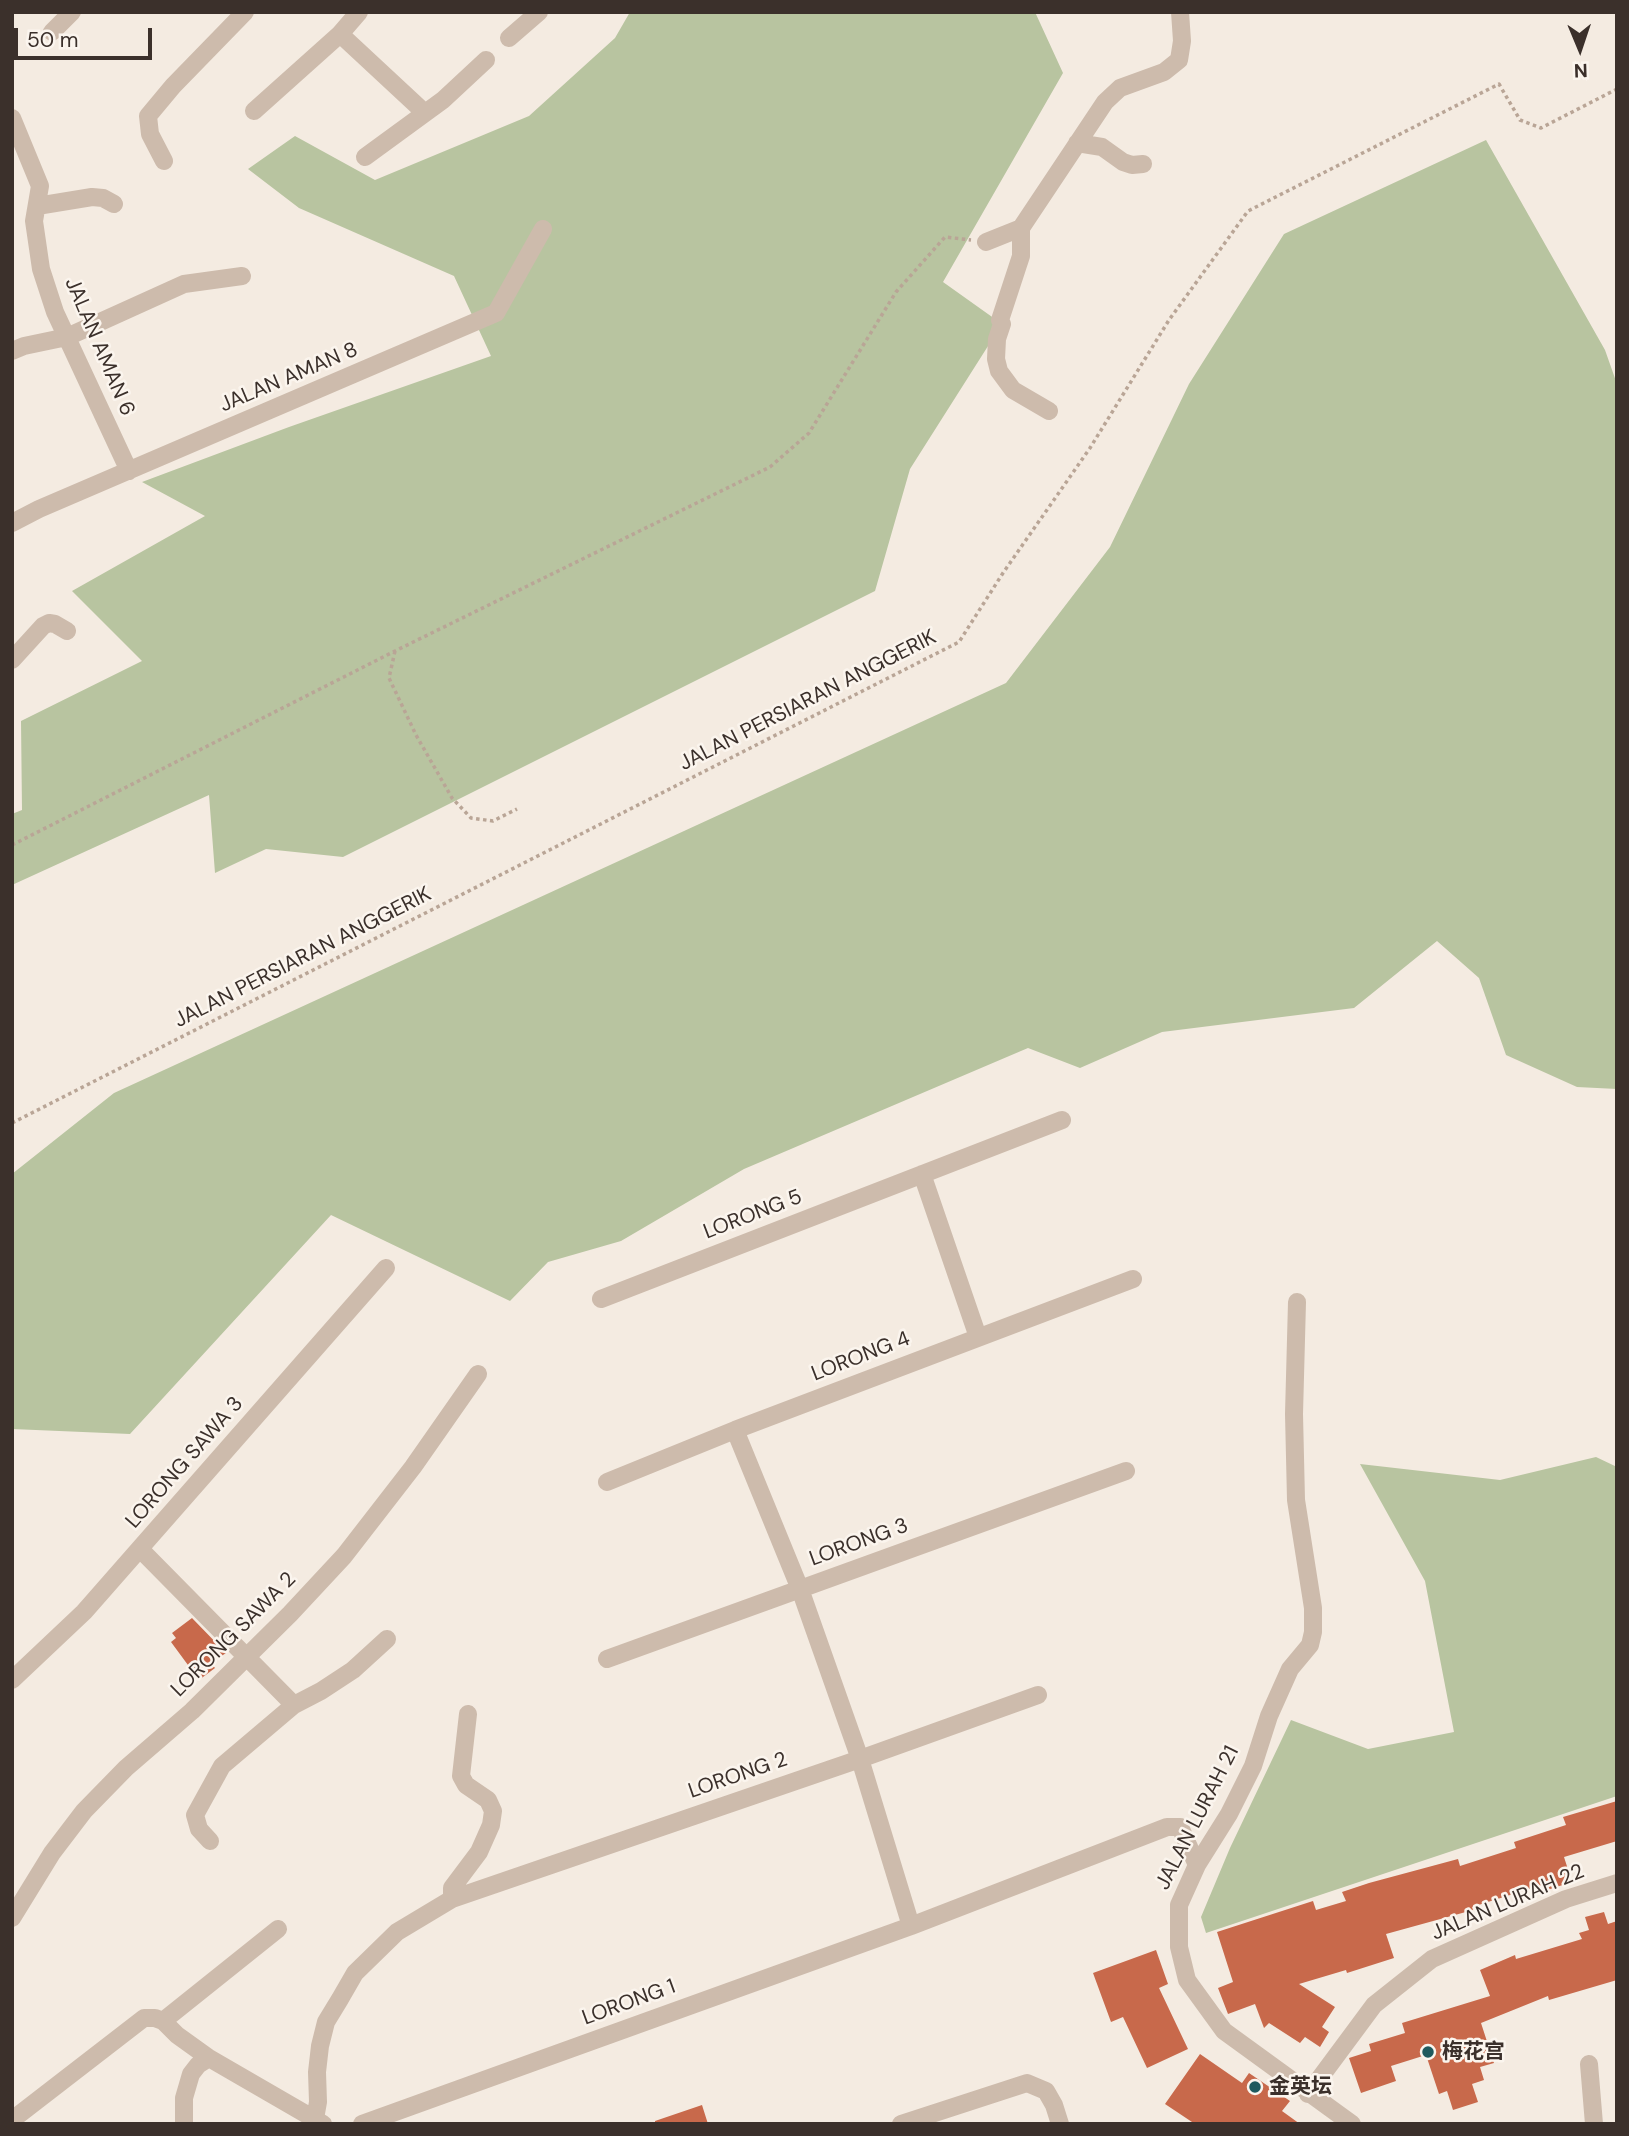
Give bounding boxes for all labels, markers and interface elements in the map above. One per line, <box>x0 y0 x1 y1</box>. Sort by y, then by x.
scale bar <box>18 14 156 58</box>
north arrow <box>1545 14 1615 84</box>
text: 50 m <box>27 26 78 54</box>
text: N <box>1573 58 1588 83</box>
street label: JALAN AMAN 6 <box>59 274 139 420</box>
street label: JALAN AMAN 8 <box>216 338 362 418</box>
street label: JALAN PERSIARAN ANGGERIK <box>675 625 941 777</box>
street label: JALAN PERSIARAN ANGGERIK <box>170 882 436 1034</box>
street label: LORONG 5 <box>700 1185 806 1245</box>
street label: LORONG 4 <box>808 1327 914 1387</box>
street label: LORONG SAWA 3 <box>121 1392 249 1534</box>
street label: LORONG 3 <box>806 1514 912 1572</box>
street label: LORONG SAWA 2 <box>166 1567 302 1703</box>
street label: JALAN LURAH 21 <box>1151 1742 1245 1894</box>
street label: LORONG 2 <box>685 1747 791 1805</box>
street label: JALAN LURAH 22 <box>1428 1859 1588 1947</box>
street label: LORONG 1 <box>579 1975 679 2031</box>
place label: 梅花宫 <box>1442 2039 1505 2065</box>
marker: 梅花宫 <box>1420 2044 1436 2060</box>
place label: 金英坛 <box>1269 2074 1332 2100</box>
marker: 金英坛 <box>1247 2079 1263 2095</box>

